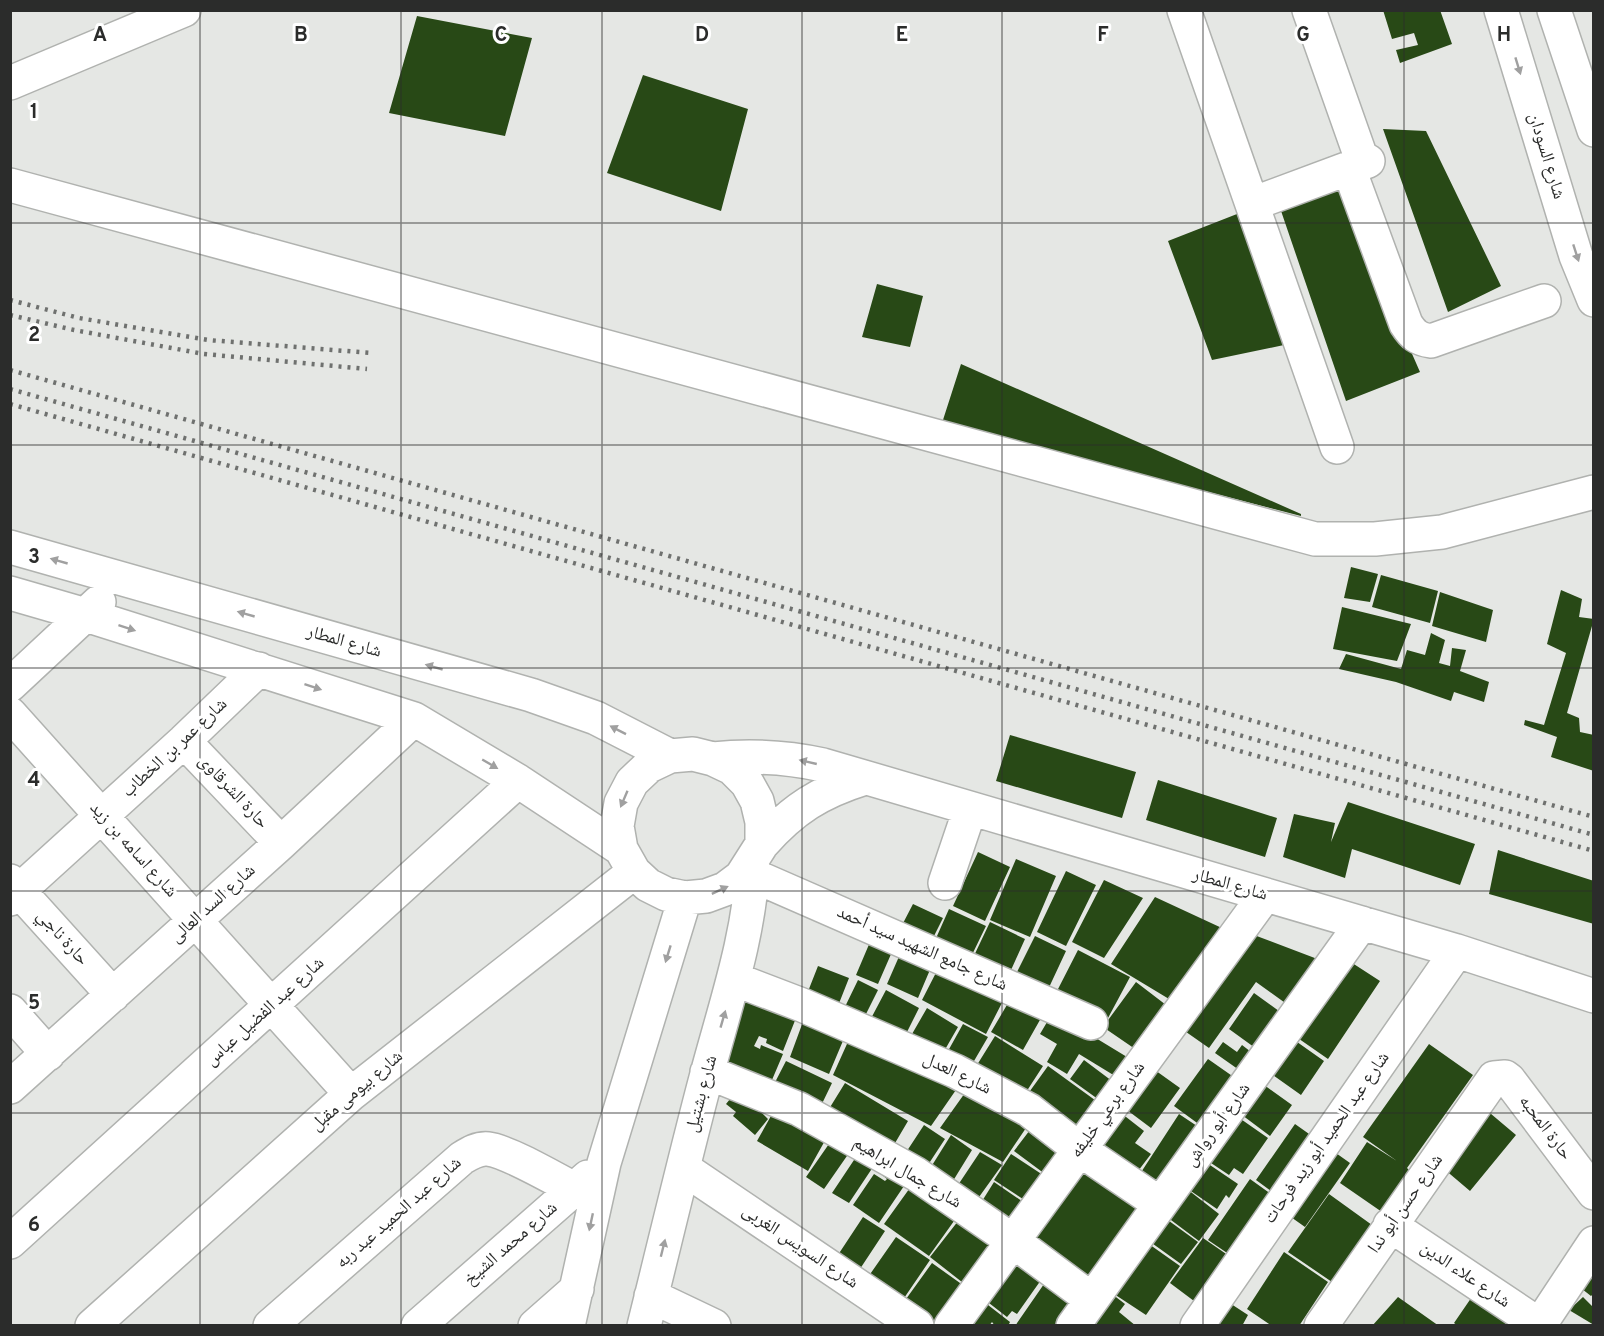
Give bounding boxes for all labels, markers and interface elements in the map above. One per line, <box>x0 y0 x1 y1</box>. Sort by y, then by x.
text: A <box>93 23 107 49</box>
text: B <box>294 23 308 49</box>
text: C <box>495 23 507 49</box>
text: D <box>695 23 709 49</box>
text: E <box>896 23 908 49</box>
text: F <box>1097 23 1109 49</box>
text: G <box>1296 23 1310 49</box>
text: H <box>1497 23 1511 49</box>
one-way arrow <box>1514 57 1523 75</box>
text: 1 <box>30 100 38 126</box>
street label: شارع السودان <box>1522 110 1570 202</box>
one-way arrow <box>1571 244 1581 262</box>
text: 2 <box>28 323 40 349</box>
text: 3 <box>28 545 40 571</box>
one-way arrow <box>50 556 68 565</box>
one-way arrow <box>237 609 255 618</box>
street label: شارع المطار <box>303 620 384 664</box>
one-way arrow <box>118 623 136 633</box>
one-way arrow <box>425 662 443 671</box>
one-way arrow <box>304 682 322 692</box>
street label: شارع عمر بن الخطاب <box>117 693 233 803</box>
one-way arrow <box>610 725 627 735</box>
street label: حارة الشرقاوى <box>193 750 273 834</box>
one-way arrow <box>799 757 818 766</box>
one-way arrow <box>482 759 498 770</box>
text: 4 <box>28 768 40 794</box>
one-way arrow <box>619 791 629 809</box>
street label: شارع اسامه بن زيد <box>84 797 182 903</box>
street label: شارع السد العالى <box>165 859 261 949</box>
street label: شارع المطار <box>1189 863 1270 907</box>
one-way arrow <box>712 885 729 894</box>
street label: شارع جامع الشهيد سيد أحمد <box>833 900 1011 997</box>
street label: حارة ناجي <box>30 905 93 972</box>
one-way arrow <box>663 945 672 963</box>
street label: شارع عبد الفضيل عباس <box>200 952 330 1072</box>
text: 5 <box>28 991 40 1017</box>
one-way arrow <box>718 1010 728 1028</box>
street label: شارع بيومى مقبل <box>306 1045 408 1137</box>
street label: شارع عبد الحميد أبو زيد فرحات <box>1258 1047 1395 1228</box>
street label: شارع العدل <box>919 1048 995 1100</box>
street label: شارع بشتيل <box>681 1053 723 1135</box>
street label: شارع برعي خليفه <box>1065 1057 1152 1164</box>
street label: شارع أبو رواش <box>1179 1078 1256 1171</box>
street label: حارة المحبه <box>1513 1091 1577 1165</box>
street label: شارع جمال ابراهيم <box>848 1132 966 1214</box>
street label: شارع حسن أبو ندا <box>1363 1149 1449 1258</box>
street label: شارع عبد الحميد عبد ربه <box>331 1152 467 1274</box>
street label: شارع محمد الشيخ <box>459 1197 563 1291</box>
street label: شارع السويس الغربى <box>737 1200 863 1294</box>
text: 6 <box>28 1213 40 1239</box>
one-way arrow <box>586 1213 595 1232</box>
street label: شارع علاء الدين <box>1415 1236 1515 1314</box>
one-way arrow <box>659 1239 669 1258</box>

